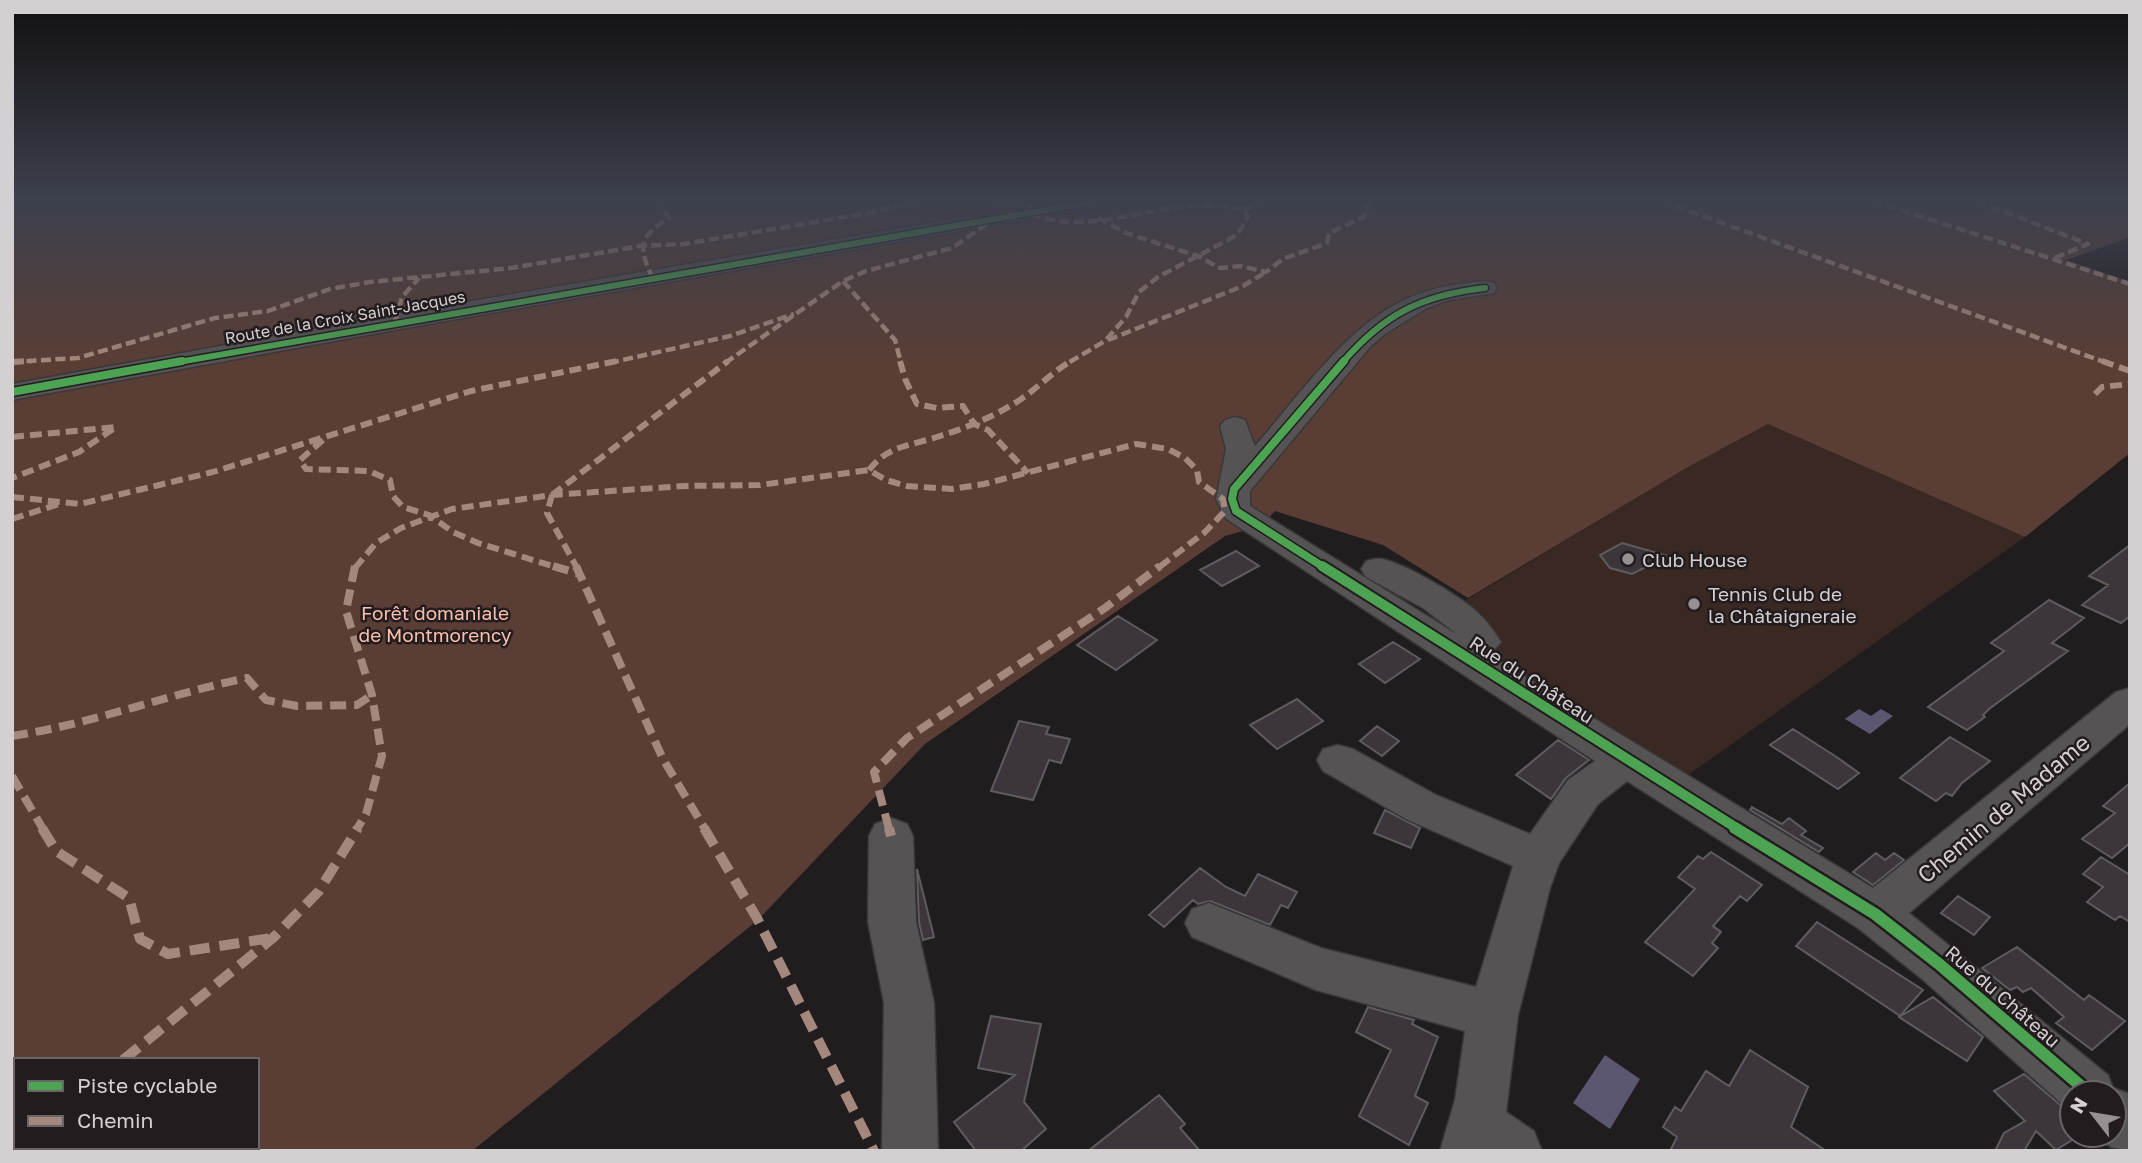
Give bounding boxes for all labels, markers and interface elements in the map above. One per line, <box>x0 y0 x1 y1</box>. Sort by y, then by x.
street label: Route de la Croix Saint-Jacques <box>223 286 467 348</box>
place label: Club House <box>1642 548 1747 571</box>
marker: Club House <box>1620 551 1636 567</box>
place label: Tennis Club de la Châtaigneraie <box>1708 582 1857 627</box>
marker: Tennis Club de la Châtaigneraie <box>1686 596 1702 612</box>
park label: Forêt domaniale de Montmorency <box>358 601 512 646</box>
street label: Rue du Château <box>1465 630 1599 728</box>
street label: Chemin de Madame <box>1911 728 2095 888</box>
street label: Rue du Château <box>1941 940 2065 1052</box>
legend <box>14 1058 259 1149</box>
text: Piste cyclable <box>77 1072 217 1098</box>
north arrow <box>2058 1079 2128 1149</box>
text: N <box>2064 1093 2092 1117</box>
text: Chemin <box>77 1107 154 1133</box>

